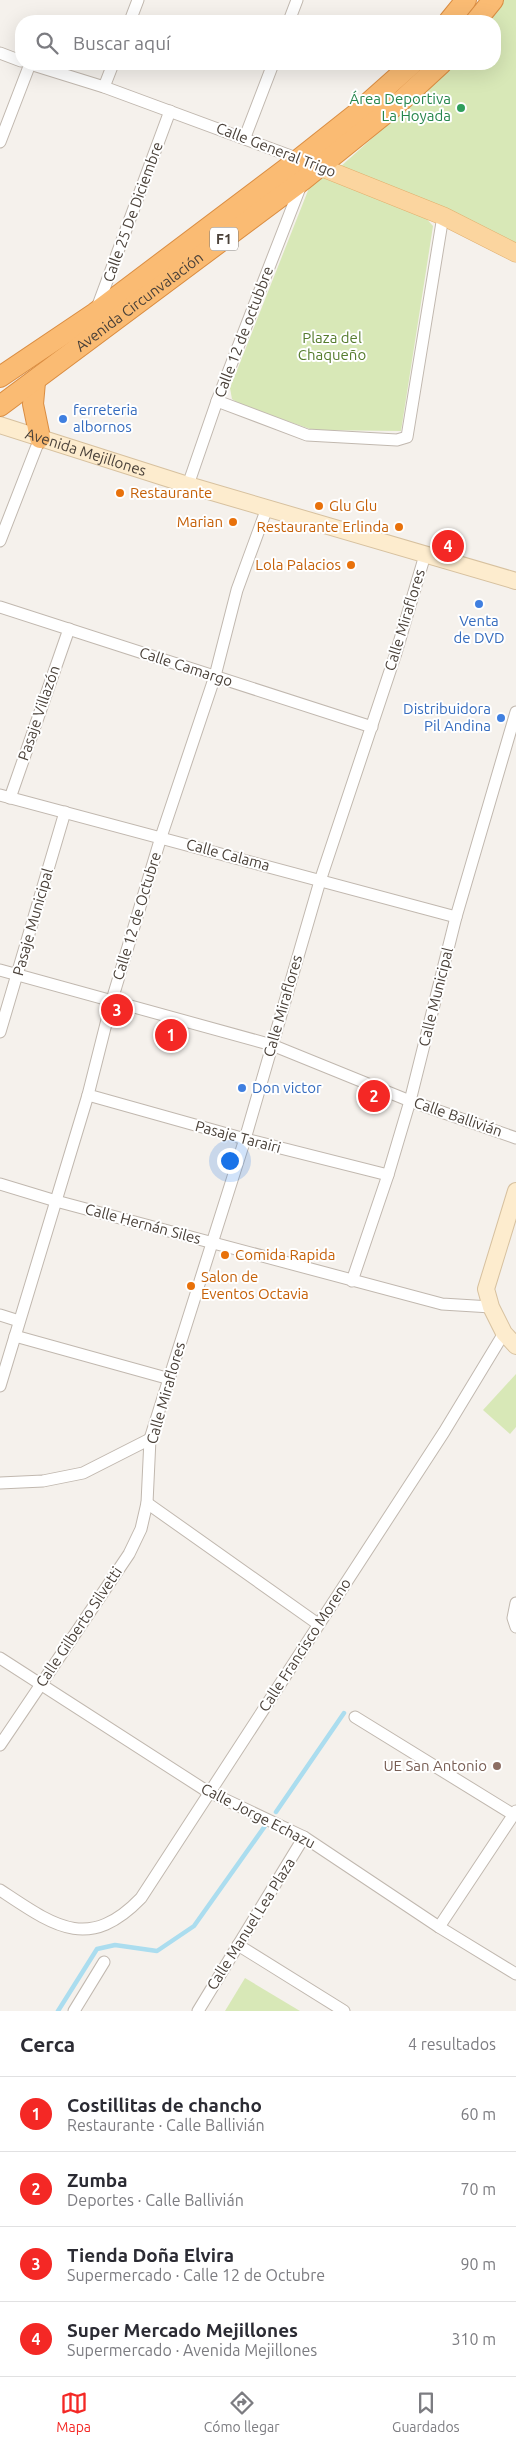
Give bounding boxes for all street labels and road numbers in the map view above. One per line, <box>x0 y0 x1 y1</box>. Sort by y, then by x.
street label: Calle General Trigo <box>214 119 338 180</box>
street label: Calle 25 De Diciembre <box>99 139 166 284</box>
road number: F1 <box>210 228 238 250</box>
street label: Avenida Circunvalación <box>72 249 206 355</box>
street label: Calle 12 de octubbre <box>211 264 276 400</box>
street label: Avenida Mejillones <box>23 425 148 479</box>
street label: Calle Miraflores <box>381 567 428 673</box>
street label: Calle Camargo <box>137 643 235 690</box>
street label: Pasaje Villazón <box>14 663 63 763</box>
street label: Calle Calama <box>185 835 272 874</box>
street label: Calle 12 de Octubre <box>109 850 164 982</box>
street label: Pasaje Municipal <box>9 866 56 978</box>
street label: Calle Municipal <box>415 946 456 1048</box>
street label: Calle Miraflores <box>260 953 305 1059</box>
street label: Calle Ballivián <box>412 1093 505 1140</box>
street label: Pasaje Tarairi <box>193 1117 283 1156</box>
street label: Calle Hernán Siles <box>83 1200 203 1247</box>
street label: Calle Miraflores <box>143 1340 188 1446</box>
street label: Calle Gilberto Silvetti <box>32 1563 125 1690</box>
street label: Calle Francisco Moreno <box>255 1575 354 1715</box>
street label: Calle Jorge Echazu <box>198 1779 318 1852</box>
street label: Calle Manuel Lea Plaza <box>203 1855 298 1993</box>

